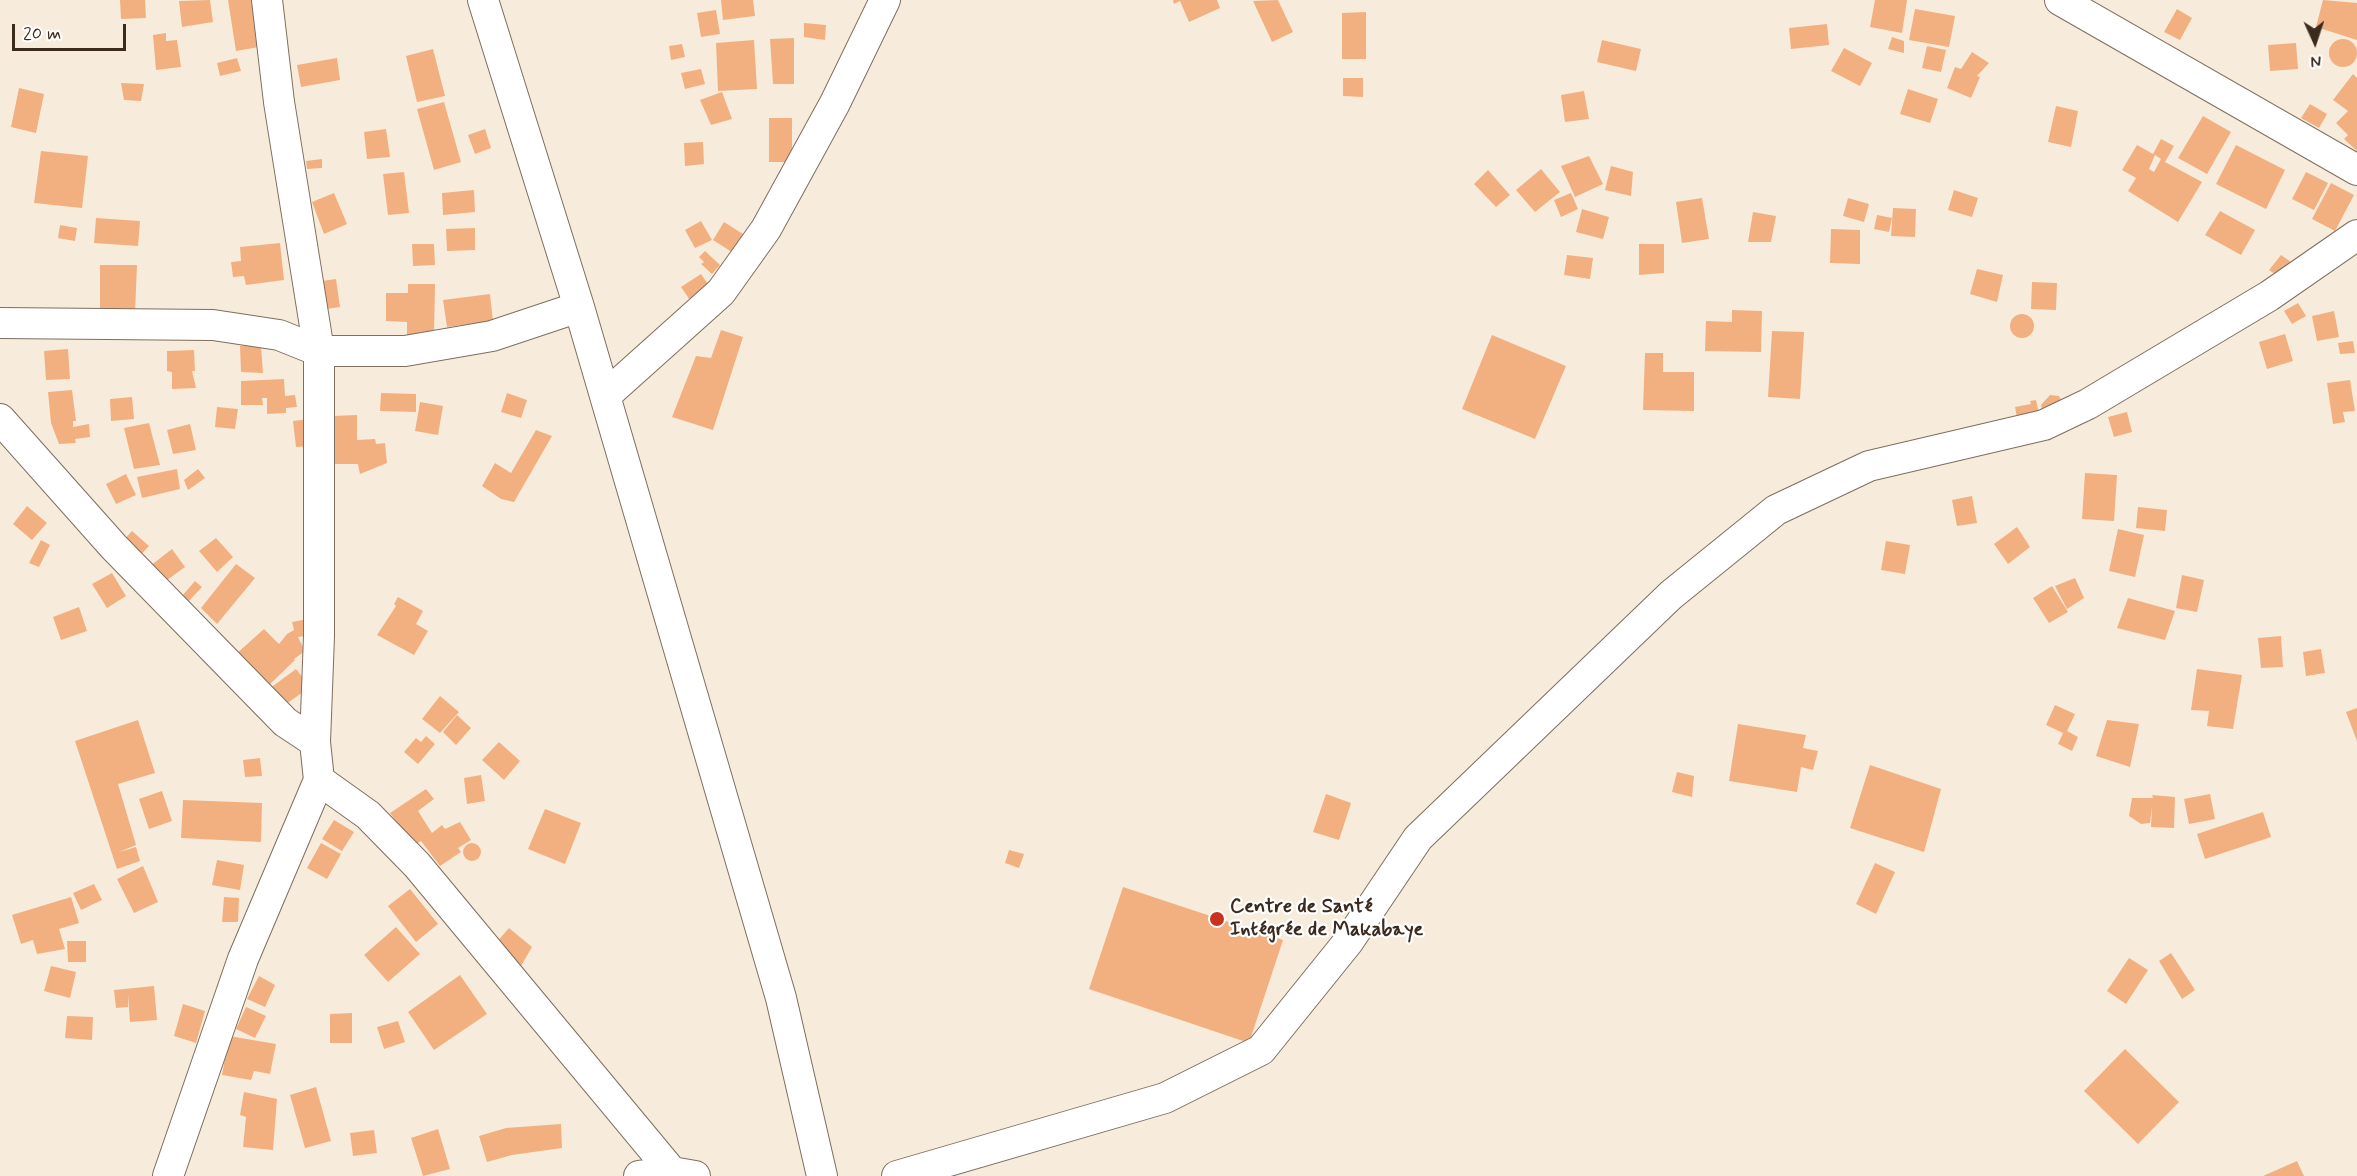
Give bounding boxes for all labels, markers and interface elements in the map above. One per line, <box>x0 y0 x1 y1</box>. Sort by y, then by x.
scale bar <box>15 12 129 50</box>
north arrow <box>2285 12 2345 72</box>
text: 20 m <box>23 22 61 46</box>
text: N <box>2310 50 2322 71</box>
place label: Centre de Santé Intégrée de Makabaye <box>1230 896 1423 943</box>
marker: Centre de Santé Intégrée de Makabaye <box>1208 910 1226 928</box>

